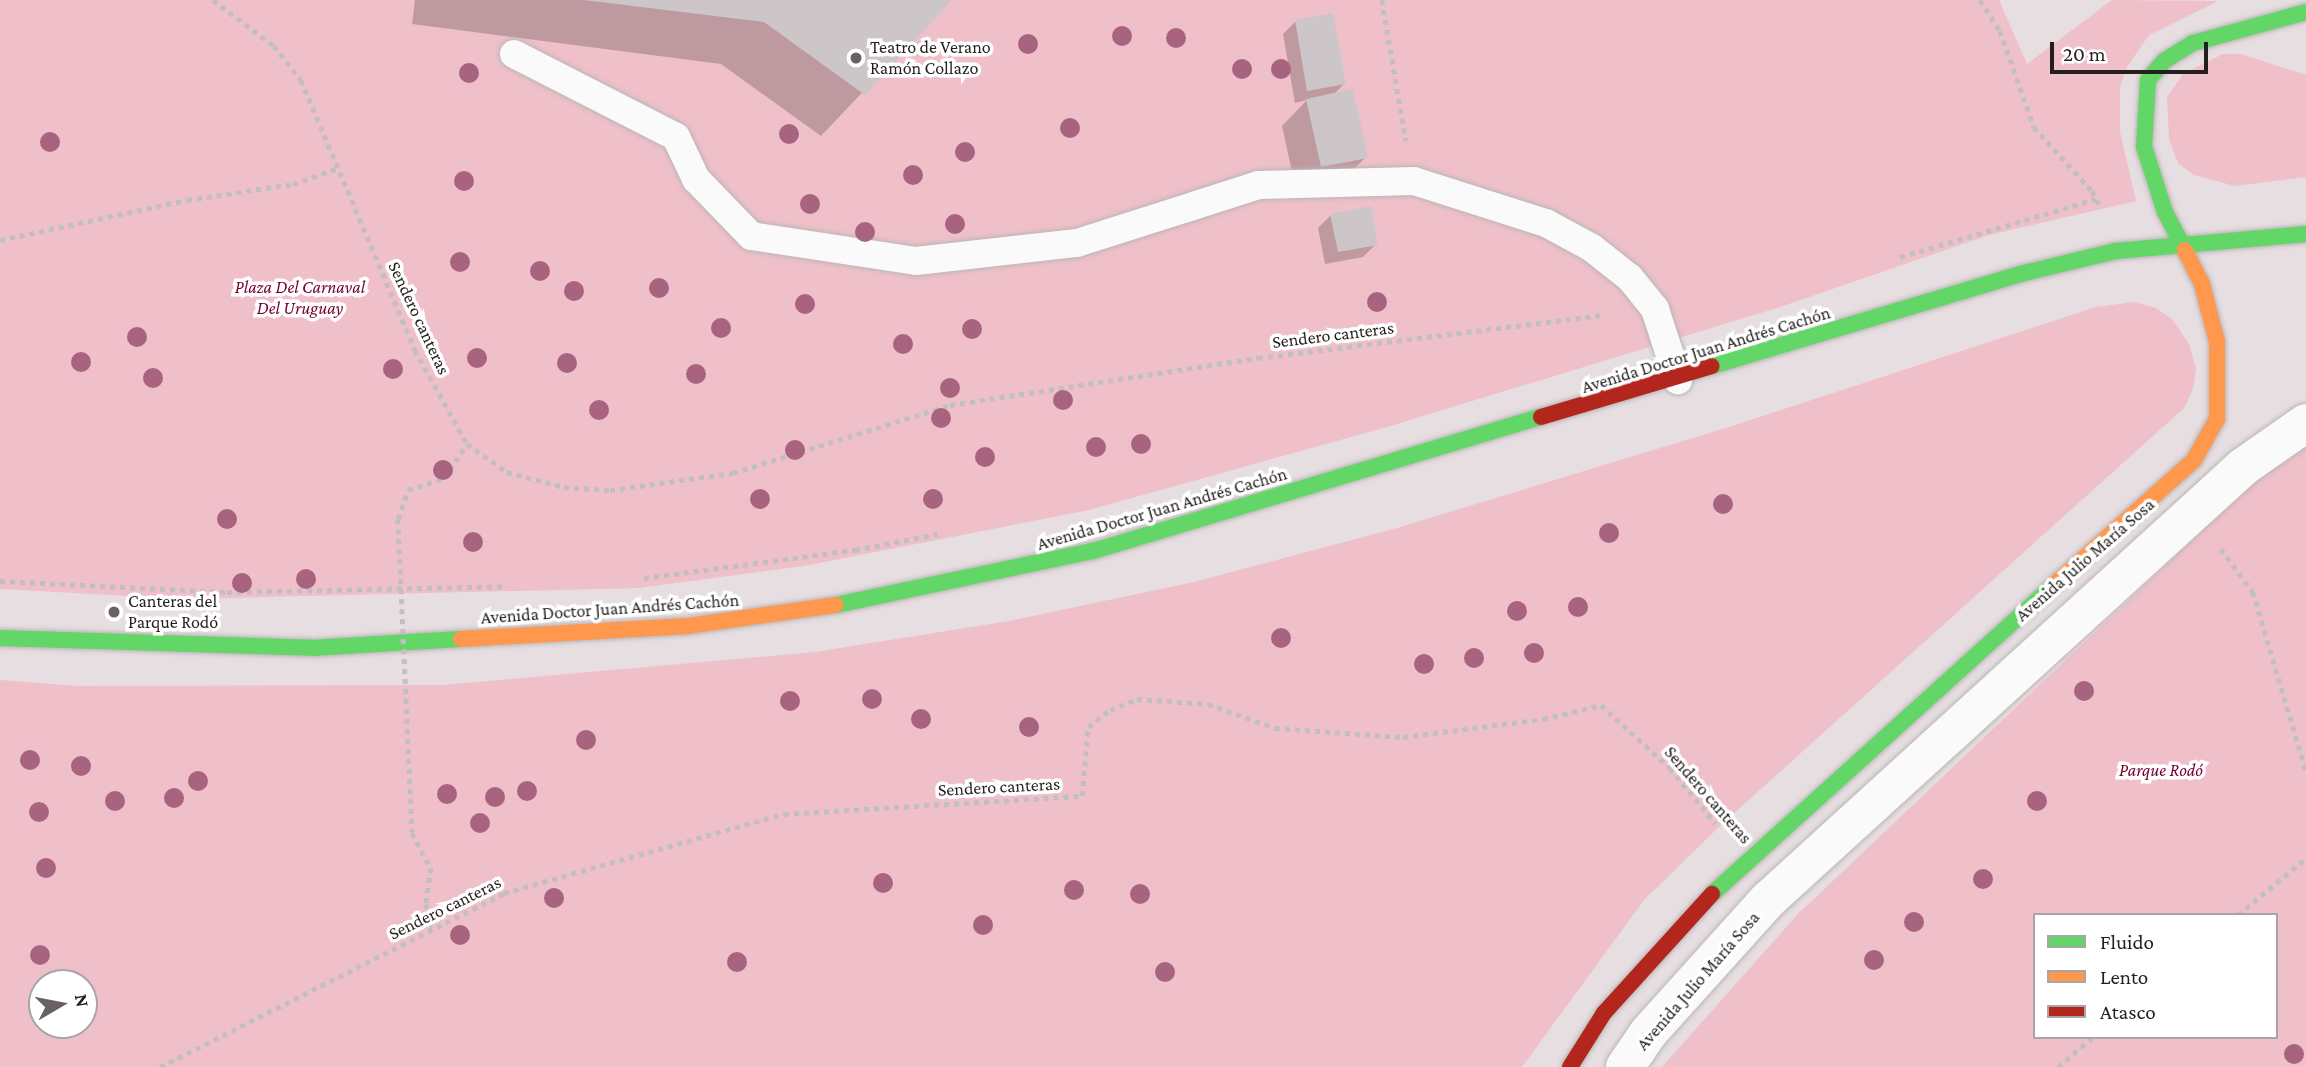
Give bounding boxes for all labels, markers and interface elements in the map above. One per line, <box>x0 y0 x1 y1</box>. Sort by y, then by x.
scale bar <box>2054 28 2212 72</box>
place label: Teatro de Verano Ramón Collazo <box>870 37 991 80</box>
text: 20 m <box>2063 42 2106 66</box>
marker: Teatro de Verano Ramón Collazo <box>848 50 864 66</box>
street label: Sendero canteras <box>383 258 455 378</box>
park label: Plaza Del Carnaval Del Uruguay <box>235 277 365 320</box>
street label: Avenida Doctor Juan Andrés Cachón <box>1579 302 1833 398</box>
street label: Sendero canteras <box>1271 317 1395 353</box>
street label: Avenida Doctor Juan Andrés Cachón <box>1035 463 1289 555</box>
street label: Avenida Julio María Sosa <box>2011 494 2159 626</box>
street label: Avenida Doctor Juan Andrés Cachón <box>480 589 740 629</box>
place label: Canteras del Parque Rodó <box>128 591 218 634</box>
marker: Canteras del Parque Rodó <box>106 604 122 620</box>
street label: Sendero canteras <box>1660 742 1756 848</box>
park label: Parque Rodó <box>2119 759 2203 781</box>
street label: Sendero canteras <box>937 773 1061 801</box>
street label: Sendero canteras <box>385 871 505 945</box>
street label: Avenida Julio María Sosa <box>1632 907 1764 1055</box>
legend <box>2033 913 2278 1039</box>
text: Fluido <box>2100 930 2154 954</box>
text: Lento <box>2100 965 2148 989</box>
north arrow <box>28 969 98 1039</box>
text: N <box>71 992 94 1009</box>
text: Atasco <box>2100 1000 2156 1024</box>

